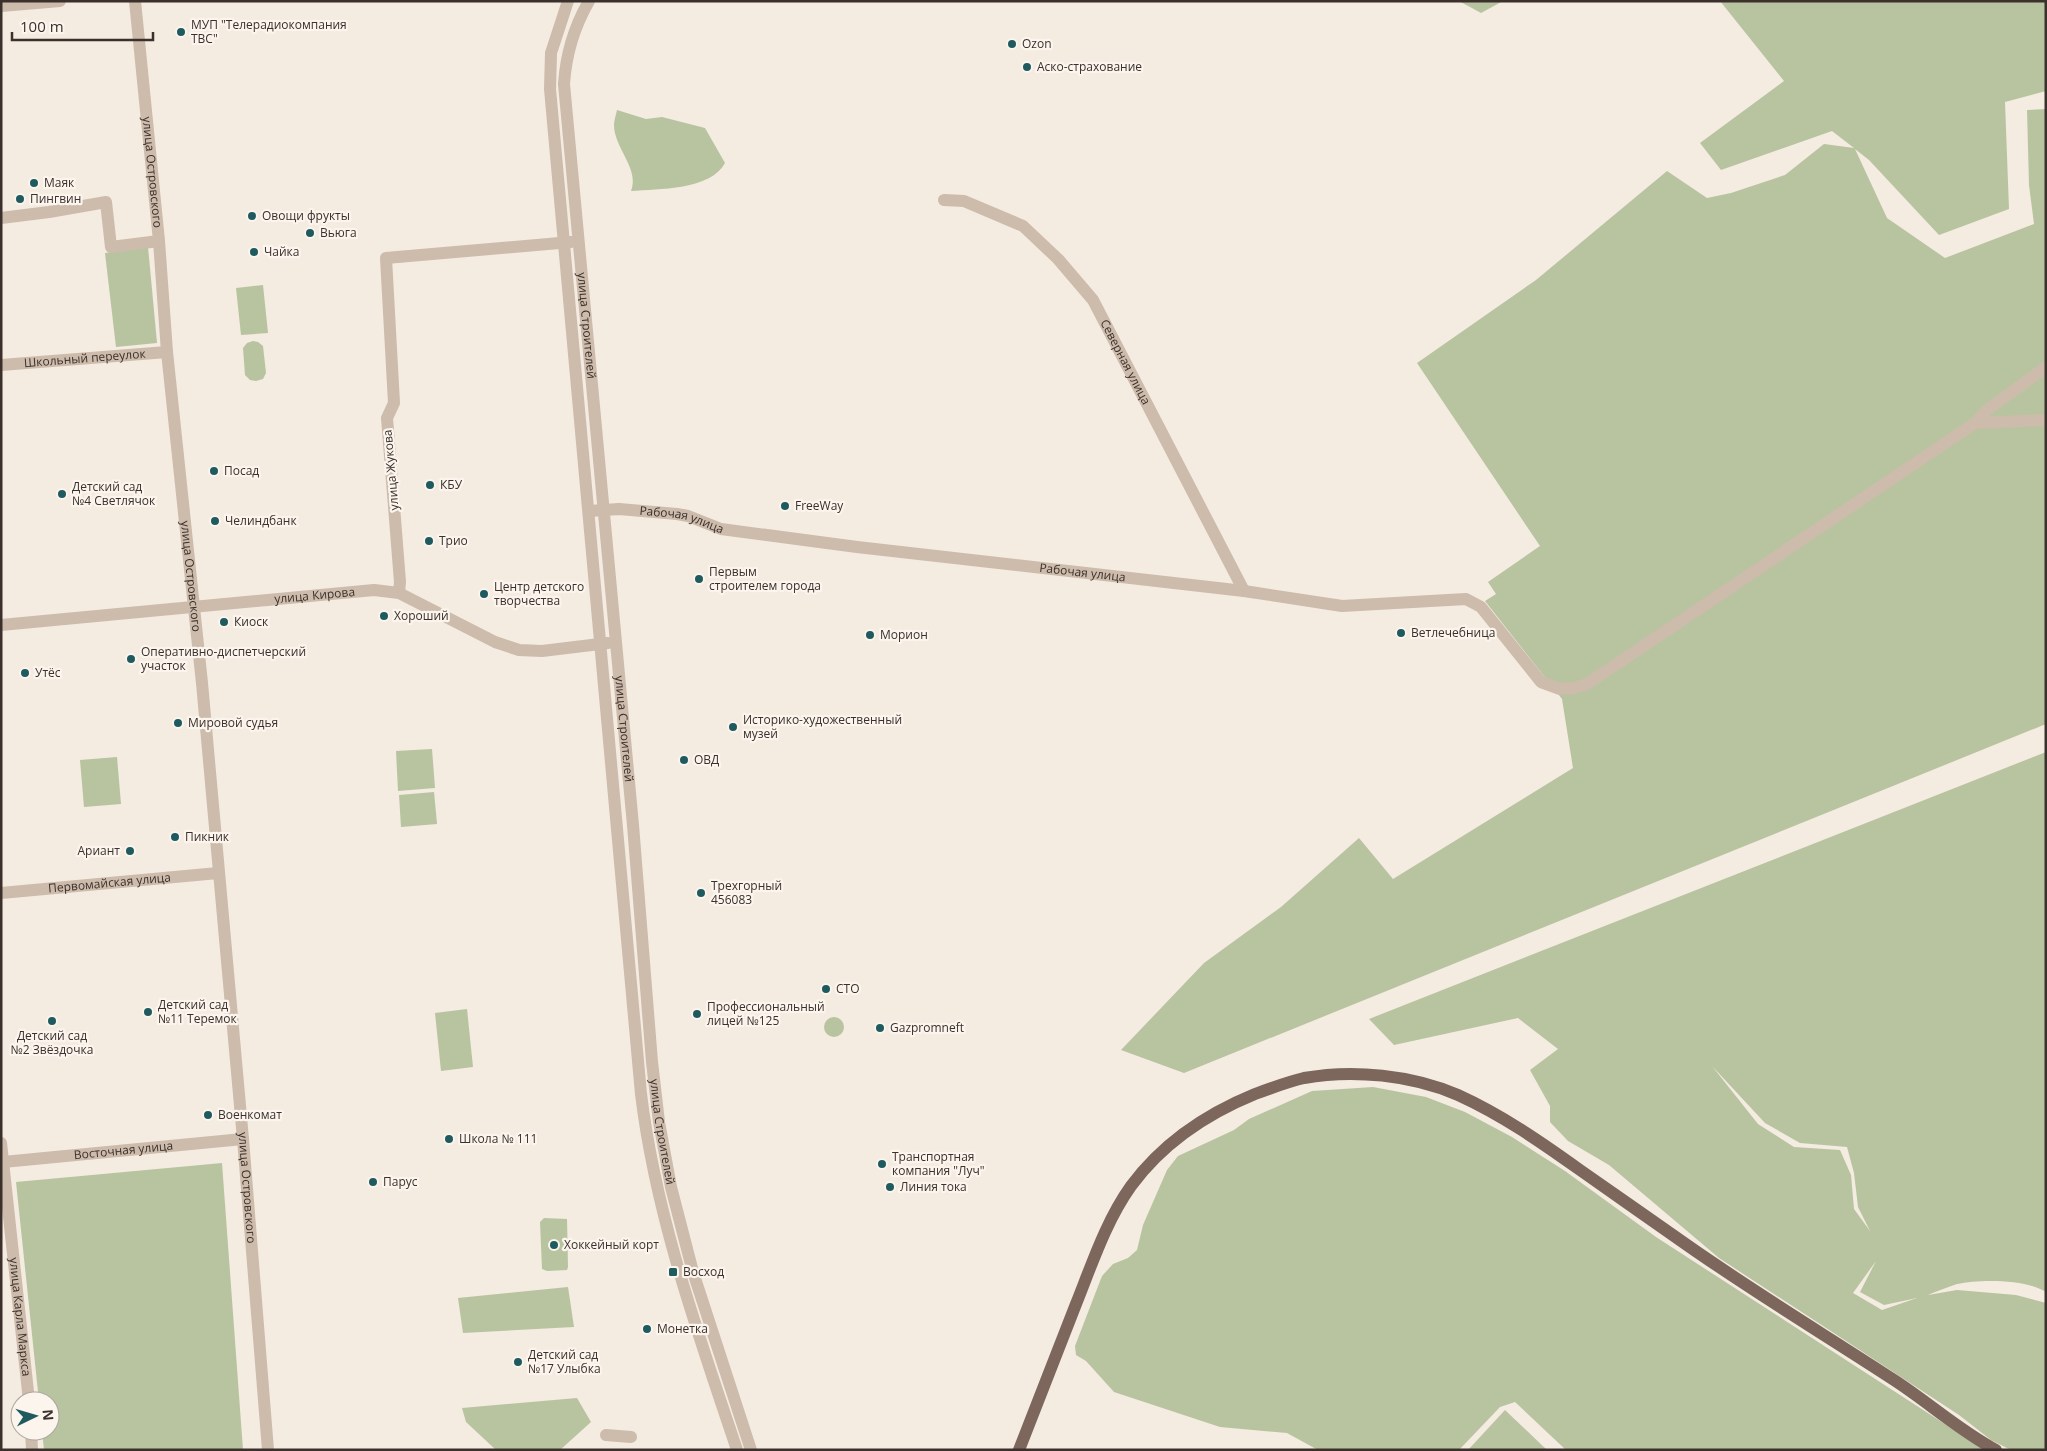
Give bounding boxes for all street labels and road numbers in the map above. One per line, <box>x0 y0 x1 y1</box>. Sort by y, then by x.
street label: улица Островского <box>139 116 167 228</box>
street label: улица Строителей <box>574 271 600 380</box>
street label: Северная улица <box>1096 316 1155 407</box>
street label: Школьный переулок <box>23 345 147 371</box>
street label: улица Жукова <box>379 429 402 511</box>
street label: Рабочая улица <box>639 502 727 537</box>
street label: улица Островского <box>177 520 206 633</box>
street label: Рабочая улица <box>1038 559 1127 585</box>
street label: улица Кирова <box>273 583 356 607</box>
street label: улица Строителей <box>611 675 638 783</box>
street label: Первомайская улица <box>47 868 172 897</box>
street label: улица Строителей <box>646 1078 679 1186</box>
street label: улица Островского <box>234 1131 260 1244</box>
street label: Восточная улица <box>73 1137 174 1163</box>
street label: улица Карла Маркса <box>5 1257 35 1377</box>

